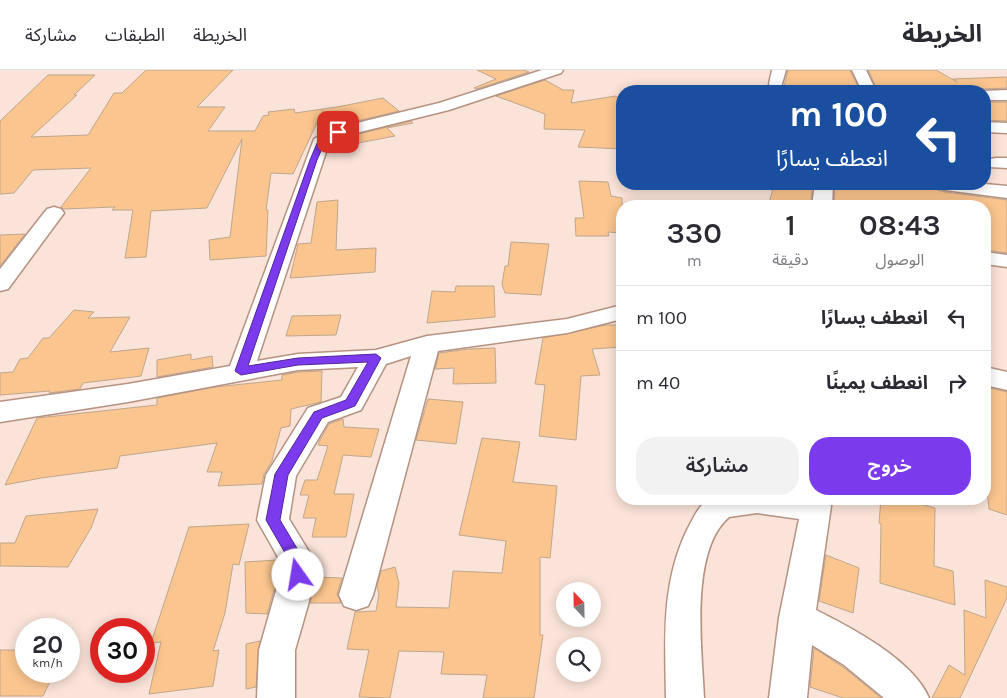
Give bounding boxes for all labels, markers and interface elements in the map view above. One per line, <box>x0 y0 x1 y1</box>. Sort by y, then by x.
text: الخريطة <box>902 20 982 48</box>
text: مشاركة <box>25 24 77 46</box>
text: الطبقات <box>105 24 165 46</box>
text: الخريطة <box>193 24 247 46</box>
text: 100 m <box>789 94 888 135</box>
icon: left <box>906 105 971 170</box>
pin <box>317 111 359 153</box>
icon: arrive <box>324 118 352 146</box>
text: انعطف يسارًا <box>776 146 888 172</box>
text: 1 <box>785 207 796 243</box>
text: 08:43 <box>859 207 941 243</box>
text: 330 <box>666 215 722 251</box>
text: دقيقة <box>772 250 809 269</box>
text: الوصول <box>876 250 924 269</box>
text: m <box>687 251 702 270</box>
icon: left <box>943 304 971 332</box>
text: 100 m <box>636 307 687 329</box>
text: انعطف يسارًا <box>821 307 928 329</box>
icon: right <box>943 369 971 397</box>
text: 40 m <box>636 372 680 394</box>
text: انعطف يمينًا <box>826 372 928 394</box>
button: مشاركة <box>636 437 799 495</box>
button: خروج <box>809 437 971 495</box>
position arrow <box>271 548 323 600</box>
north arrow <box>556 582 601 628</box>
map controls <box>556 582 601 682</box>
speed limit sign: 30 <box>90 618 155 683</box>
text: 20 <box>32 630 63 659</box>
button: search <box>556 637 601 682</box>
text: km/h <box>32 656 63 670</box>

